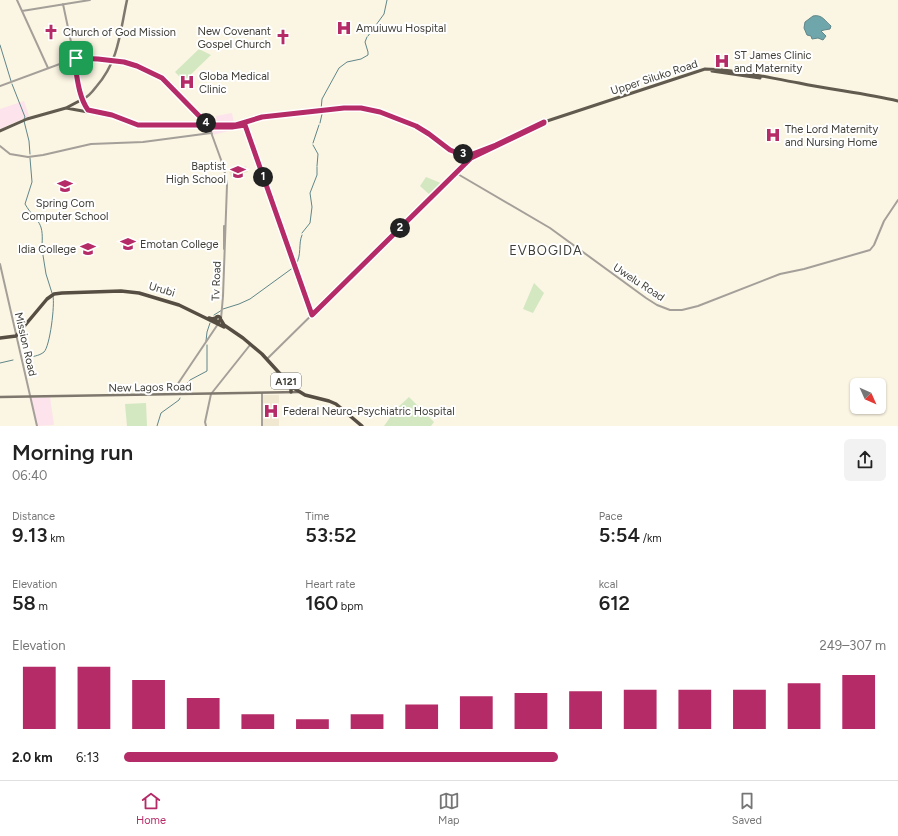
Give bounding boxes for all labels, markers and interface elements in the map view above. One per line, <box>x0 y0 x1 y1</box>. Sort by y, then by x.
hospital icon: Amuiuwu Hospital <box>335 19 353 37</box>
place label: Amuiuwu Hospital <box>356 22 446 35</box>
church icon: Church of God Mission <box>42 23 60 41</box>
place label: New Covenant Gospel Church <box>197 25 271 51</box>
place label: Church of God Mission <box>63 26 176 39</box>
church icon: New Covenant Gospel Church <box>274 28 292 46</box>
pin <box>59 41 93 75</box>
icon: arrive <box>65 47 87 69</box>
place label: ST James Clinic and Maternity <box>734 49 812 75</box>
hospital icon: ST James Clinic and Maternity <box>713 52 731 70</box>
street label: Upper Siluko Road <box>609 57 699 98</box>
place label: Globa Medical Clinic <box>199 70 269 96</box>
hospital icon: Globa Medical Clinic <box>178 73 196 91</box>
pin: 4 <box>196 113 216 133</box>
text: 4 <box>203 116 209 129</box>
place label: The Lord Maternity and Nursing Home <box>785 123 879 149</box>
hospital icon: The Lord Maternity and Nursing Home <box>764 126 782 144</box>
pin: 3 <box>453 144 473 164</box>
text: 3 <box>460 147 466 160</box>
place label: Baptist High School <box>166 160 226 186</box>
school or university icon: Baptist High School <box>229 163 247 181</box>
pin: 1 <box>253 167 273 187</box>
text: 1 <box>261 170 265 183</box>
school or university icon: Spring Com Computer School <box>56 177 74 195</box>
place label: Spring Com Computer School <box>22 197 108 223</box>
pin: 2 <box>390 218 410 238</box>
text: 2 <box>397 221 403 234</box>
school or university icon: Emotan College <box>119 235 137 253</box>
place label: Emotan College <box>140 238 218 251</box>
school or university icon: Idia College <box>79 240 97 258</box>
place label: Idia College <box>18 243 76 256</box>
district label: EVBOGIDA <box>509 243 583 258</box>
street label: Tv Road <box>209 261 224 301</box>
street label: Uwelu Road <box>610 261 667 304</box>
street label: Urubi <box>147 279 176 300</box>
street label: Mission Road <box>12 311 39 377</box>
road number: A121 <box>271 373 301 389</box>
north arrow <box>850 378 886 414</box>
map controls <box>850 378 886 414</box>
street label: New Lagos Road <box>108 380 192 395</box>
hospital icon: Federal Neuro-Psychiatric Hospital <box>262 402 280 420</box>
place label: Federal Neuro-Psychiatric Hospital <box>283 405 455 418</box>
text: Morning run <box>12 439 133 466</box>
button: share <box>844 439 886 481</box>
text: 06:40 <box>12 468 47 483</box>
text: Distance <box>12 510 55 523</box>
text: Time <box>305 510 329 523</box>
text: Pace <box>599 510 622 523</box>
text: 9.13 <box>12 523 48 547</box>
text: 53:52 <box>305 523 357 547</box>
text: 5:54 <box>599 523 640 547</box>
text: km <box>48 532 65 545</box>
text: /km <box>640 532 662 545</box>
text: Elevation <box>12 578 57 591</box>
text: Heart rate <box>305 578 355 591</box>
text: kcal <box>599 578 618 591</box>
text: 58 <box>12 591 36 615</box>
text: 160 <box>305 591 338 615</box>
text: 612 <box>599 591 630 615</box>
text: m <box>36 600 48 613</box>
text: bpm <box>338 600 363 613</box>
text: Elevation <box>12 638 65 653</box>
text: 249–307 m <box>819 638 886 653</box>
text: 2.0 km <box>12 750 53 765</box>
text: 6:13 <box>76 750 99 765</box>
tab: Home <box>136 790 166 827</box>
tab: Map <box>438 790 460 827</box>
tab: Saved <box>732 790 762 827</box>

